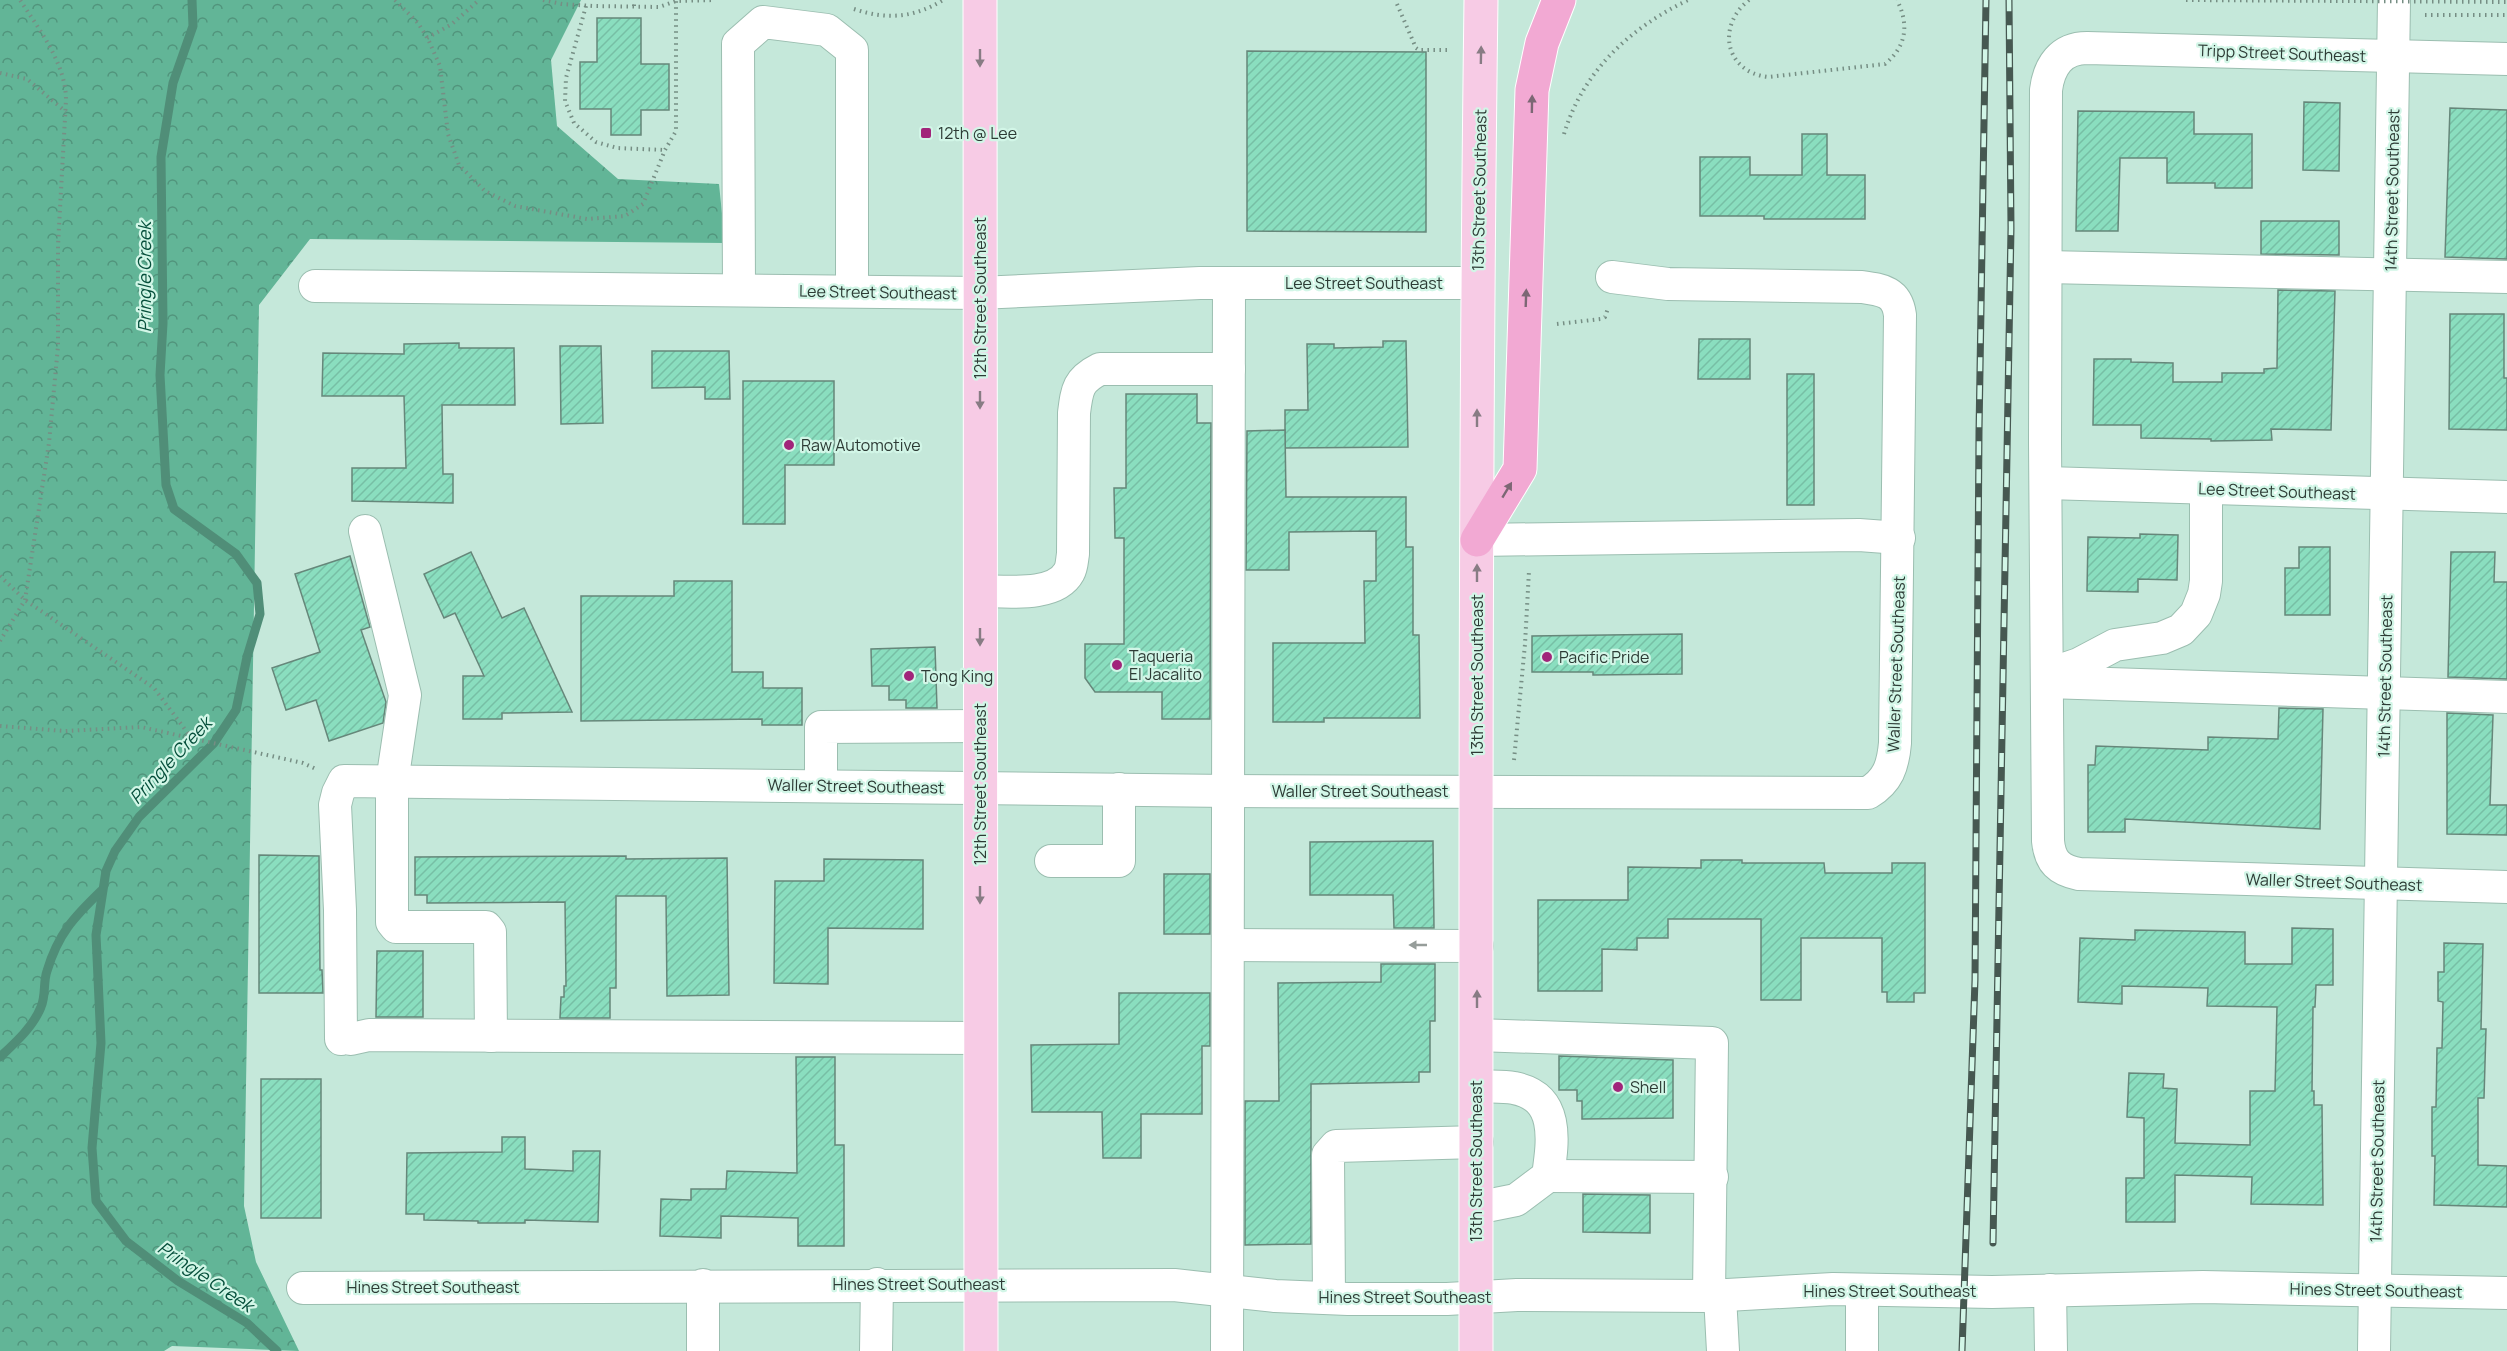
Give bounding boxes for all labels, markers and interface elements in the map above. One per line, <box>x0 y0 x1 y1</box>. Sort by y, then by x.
street label: Tripp Street Southeast <box>2198 39 2366 67</box>
one-way arrow <box>1476 46 1486 65</box>
one-way arrow <box>975 49 985 68</box>
one-way arrow <box>1527 94 1537 113</box>
street label: 13th Street Southeast <box>1467 109 1491 271</box>
street label: 14th Street Southeast <box>2380 109 2404 271</box>
place label: 12th @ Lee <box>938 122 1017 144</box>
marker: 12th @ Lee <box>919 126 933 140</box>
street label: 12th Street Southeast <box>969 217 991 379</box>
water label: Pringle Creek <box>132 219 156 332</box>
street label: Lee Street Southeast <box>1285 272 1443 294</box>
street label: Lee Street Southeast <box>799 280 957 304</box>
one-way arrow <box>1521 289 1530 308</box>
one-way arrow <box>975 391 985 410</box>
one-way arrow <box>1472 409 1482 428</box>
place label: Raw Automotive <box>801 434 921 456</box>
marker: Raw Automotive <box>782 438 796 452</box>
street label: Lee Street Southeast <box>2198 477 2356 505</box>
one-way arrow <box>1502 482 1513 498</box>
one-way arrow <box>1472 563 1482 582</box>
street label: Waller Street Southeast <box>1882 575 1910 753</box>
street label: 13th Street Southeast <box>1466 594 1488 756</box>
street label: 14th Street Southeast <box>2373 595 2397 757</box>
one-way arrow <box>975 628 985 647</box>
place label: Taqueria El Jacalito <box>1129 645 1202 685</box>
place label: Pacific Pride <box>1559 646 1649 668</box>
marker: Pacific Pride <box>1540 650 1554 664</box>
marker: Taqueria El Jacalito <box>1110 658 1124 672</box>
place label: Tong King <box>921 665 993 687</box>
marker: Tong King <box>902 669 916 683</box>
street label: 12th Street Southeast <box>969 703 991 865</box>
water label: Pringle Creek <box>124 709 219 809</box>
street label: Waller Street Southeast <box>767 773 945 799</box>
street label: Waller Street Southeast <box>1272 780 1448 802</box>
street label: Waller Street Southeast <box>2245 868 2423 896</box>
one-way arrow <box>975 886 985 905</box>
one-way arrow <box>1409 940 1428 950</box>
one-way arrow <box>1472 989 1482 1008</box>
place label: Shell <box>1630 1076 1666 1098</box>
street label: 13th Street Southeast <box>1465 1080 1487 1242</box>
marker: Shell <box>1611 1080 1625 1094</box>
street label: 14th Street Southeast <box>2365 1080 2389 1242</box>
water label: Pringle Creek <box>154 1235 261 1319</box>
street label: Hines Street Southeast <box>833 1273 1005 1295</box>
street label: Hines Street Southeast <box>347 1276 519 1298</box>
street label: Hines Street Southeast <box>2289 1277 2463 1303</box>
street label: Hines Street Southeast <box>1804 1280 1976 1302</box>
street label: Hines Street Southeast <box>1319 1286 1491 1308</box>

